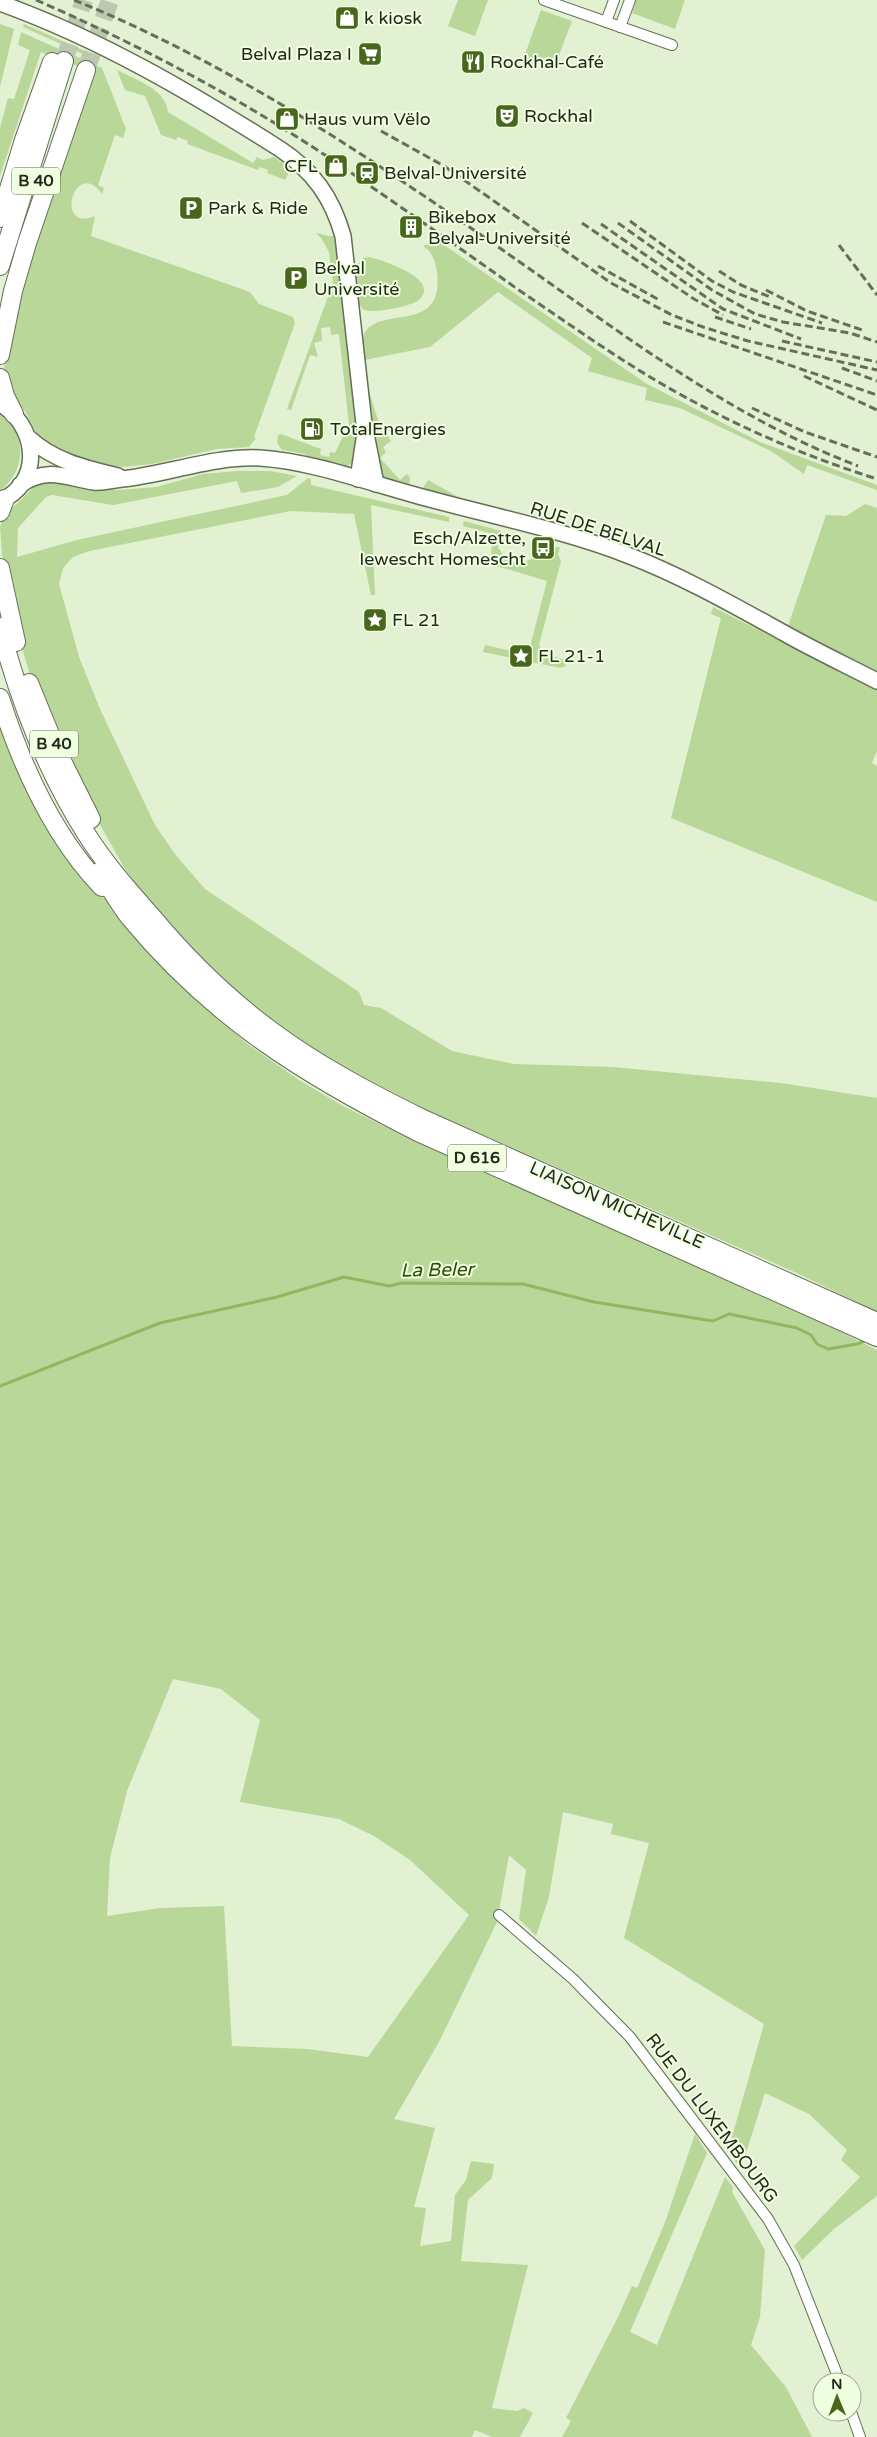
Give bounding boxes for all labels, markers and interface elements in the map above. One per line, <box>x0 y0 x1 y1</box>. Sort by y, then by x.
shop icon: k kiosk <box>334 5 360 31</box>
place label: k kiosk <box>364 7 422 29</box>
supermarket icon: Belval Plaza I <box>357 41 383 67</box>
place label: Belval Plaza I <box>241 43 352 65</box>
restaurant icon: Rockhal-Café <box>460 49 486 75</box>
place label: Rockhal-Café <box>490 51 604 73</box>
theatre icon: Rockhal <box>494 103 520 129</box>
place label: Rockhal <box>524 105 593 127</box>
shop icon: Haus vum Vëlo <box>274 106 300 132</box>
place label: Haus vum Vëlo <box>304 108 431 130</box>
shop icon: CFL <box>323 153 349 179</box>
place label: CFL <box>284 155 319 177</box>
station icon: Belval-Université <box>354 160 380 186</box>
place label: Belval-Université <box>384 162 527 184</box>
road number: B 40 <box>12 168 60 195</box>
parking icon: Park & Ride <box>178 195 204 221</box>
place label: Park & Ride <box>208 197 308 219</box>
place label: Bikebox Belval-Université <box>428 206 571 249</box>
building icon: Bikebox Belval-Université <box>398 214 424 240</box>
place label: Belval Université <box>314 257 399 300</box>
parking icon: Belval Université <box>283 265 309 291</box>
fuel station icon: TotalEnergies <box>299 416 325 442</box>
place label: TotalEnergies <box>330 418 446 440</box>
street label: RUE DE BELVAL <box>527 497 669 561</box>
place label: Esch/Alzette, Iewescht Homescht <box>359 527 526 570</box>
bus stop icon: Esch/Alzette, Iewescht Homescht <box>530 535 556 561</box>
place icon: FL 21 <box>362 607 388 633</box>
place label: FL 21 <box>392 609 441 631</box>
place icon: FL 21-1 <box>508 643 534 669</box>
place label: FL 21-1 <box>538 645 605 667</box>
road number: B 40 <box>30 731 78 758</box>
road number: D 616 <box>448 1144 506 1172</box>
street label: LIAISON MICHEVILLE <box>526 1157 708 1253</box>
water label: La Beler <box>400 1258 476 1282</box>
street label: RUE DU LUXEMBOURG <box>641 2029 783 2207</box>
north arrow <box>812 2372 862 2422</box>
text: N <box>831 2376 843 2393</box>

